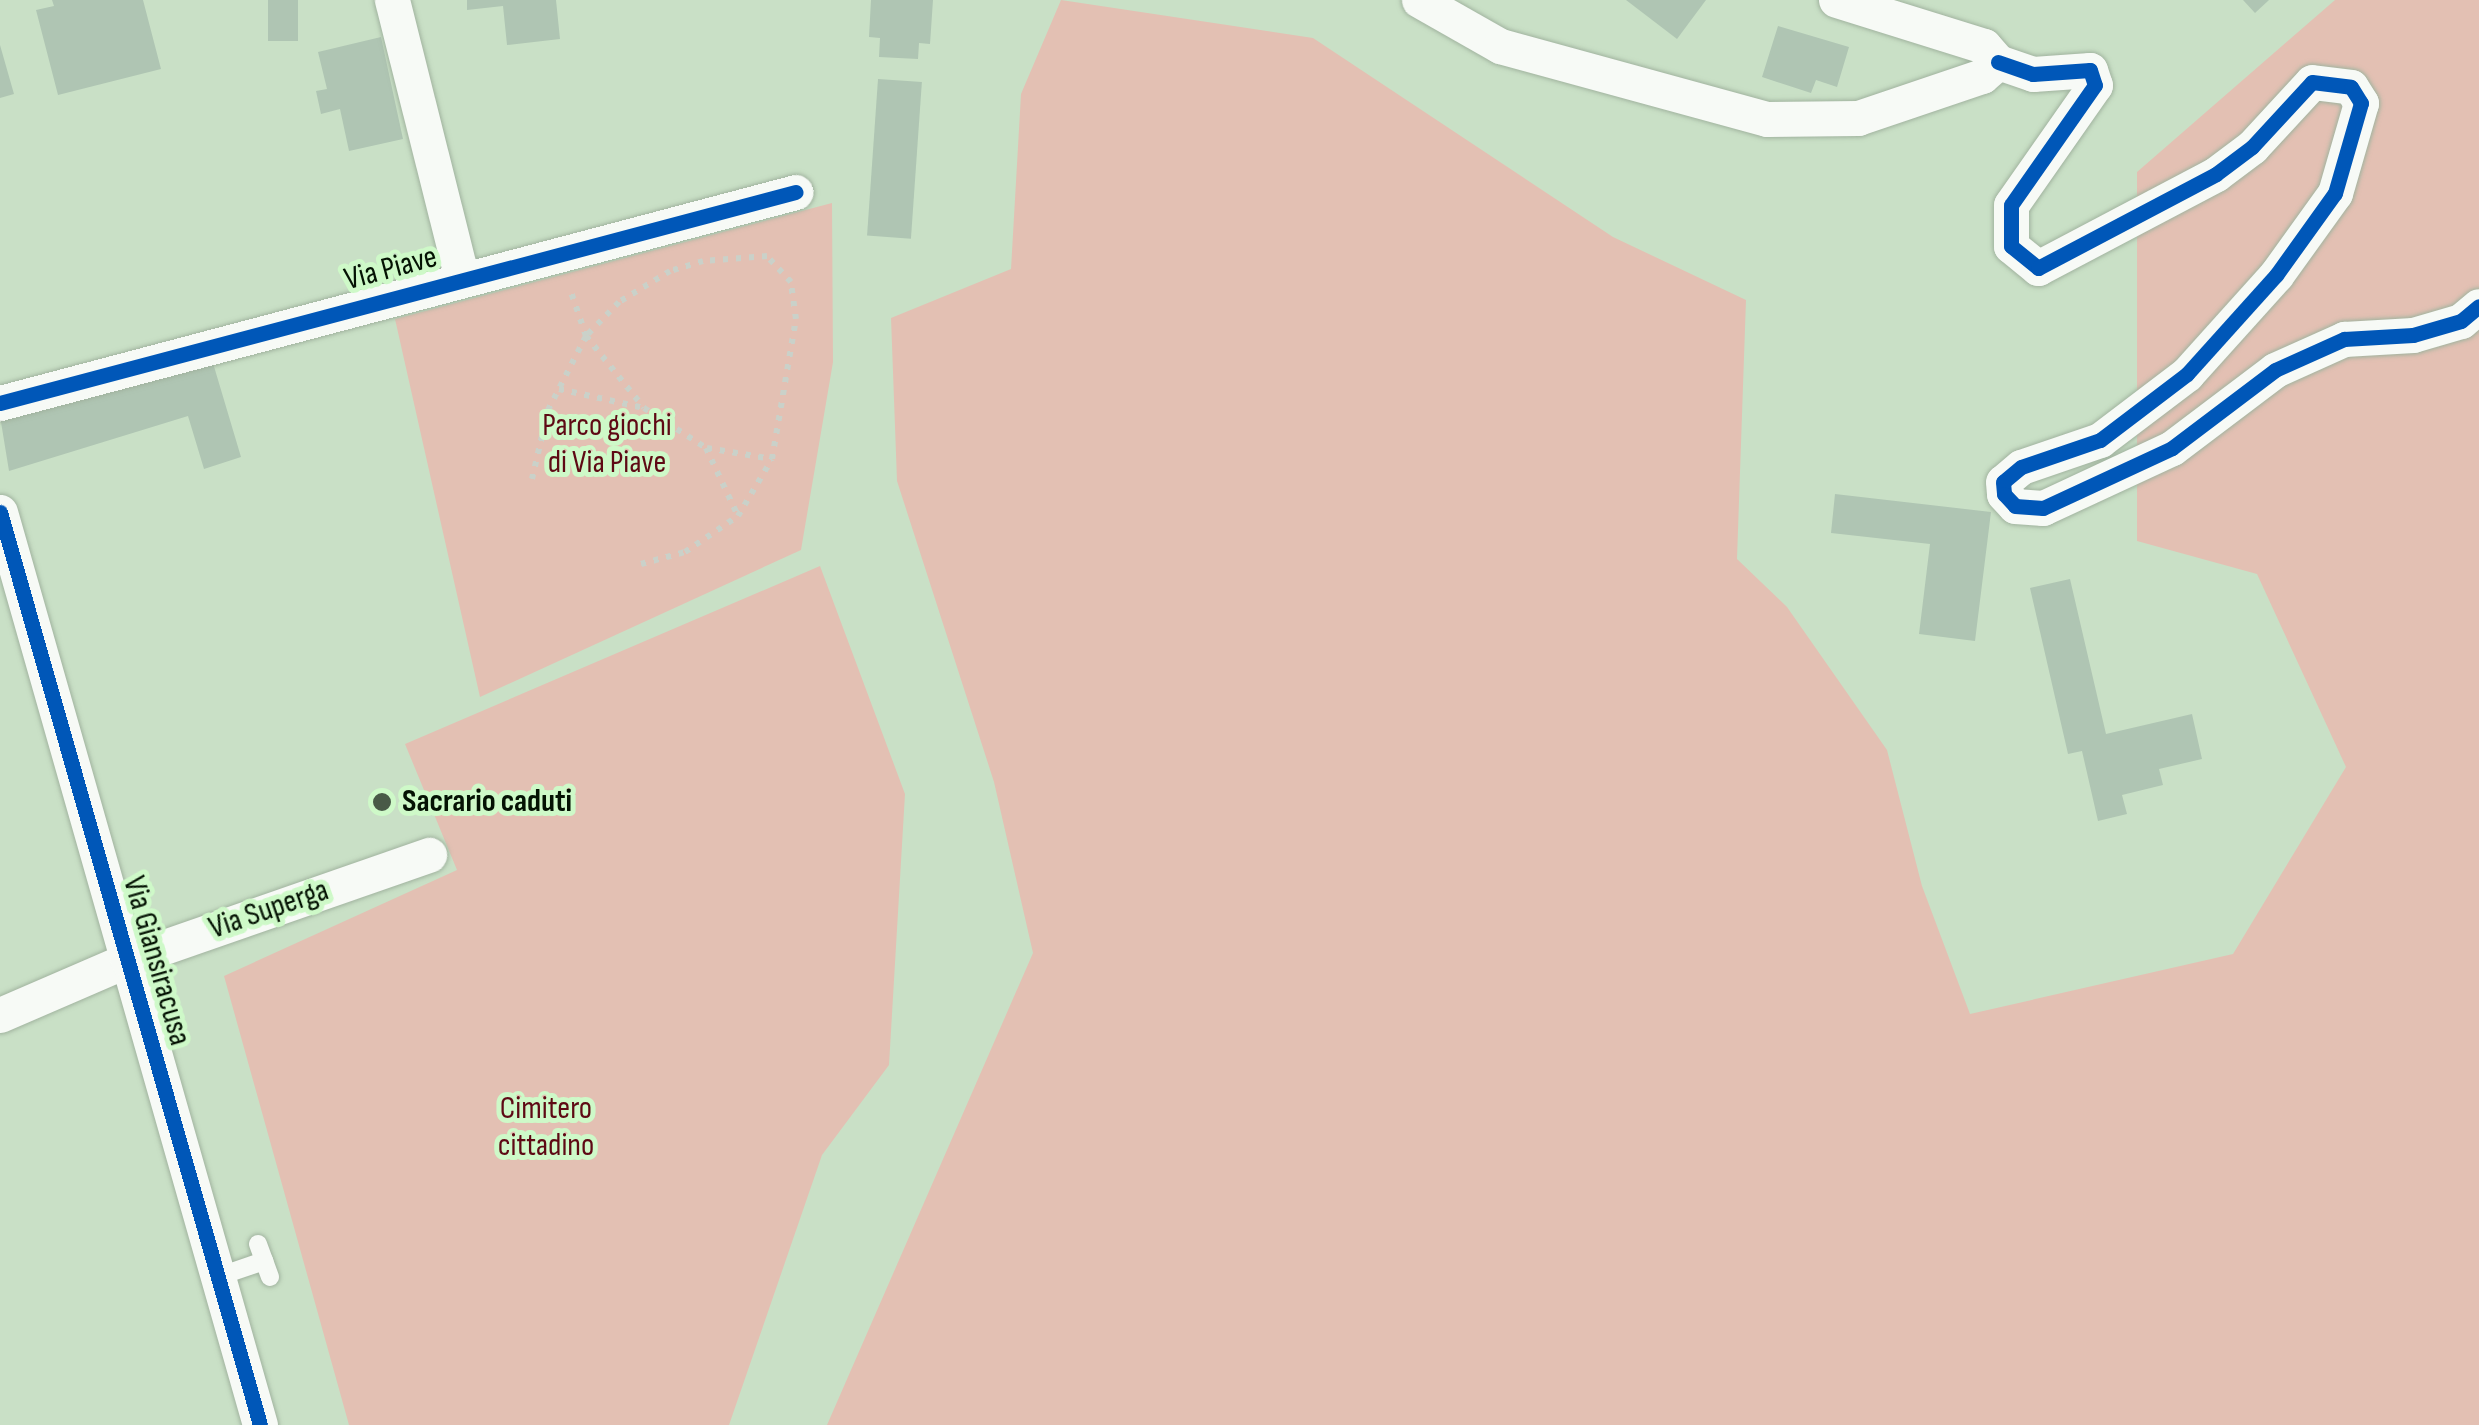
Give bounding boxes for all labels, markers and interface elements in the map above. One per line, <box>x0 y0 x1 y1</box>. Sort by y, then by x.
street label: Via Piave <box>340 238 442 300</box>
park label: Parco giochi di Via Piave <box>542 408 672 483</box>
place label: Sacrario caduti <box>402 783 572 821</box>
marker: Sacrario caduti <box>371 791 393 813</box>
street label: Via Giansiracusa <box>114 872 198 1050</box>
street label: Via Superga <box>204 872 334 948</box>
park label: Cimitero cittadino <box>498 1091 594 1166</box>

